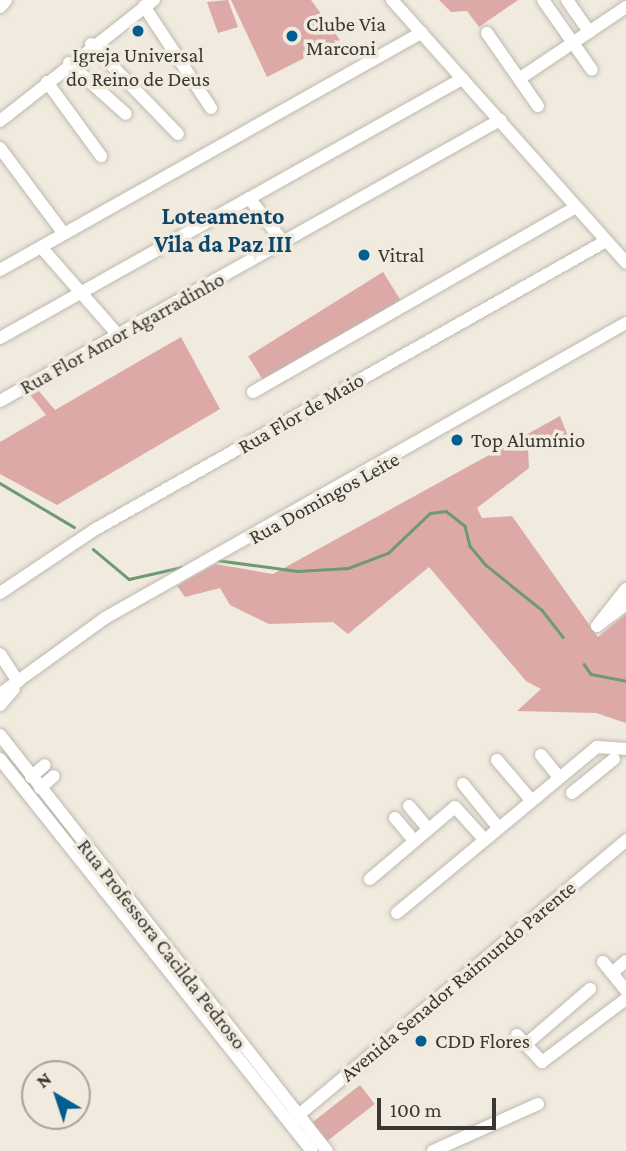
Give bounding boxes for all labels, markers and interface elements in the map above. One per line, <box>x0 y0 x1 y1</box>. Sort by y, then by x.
place label: Clube Via Marconi <box>306 11 386 61</box>
marker: Igreja Universal do Reino de Deus <box>130 23 146 39</box>
marker: Clube Via Marconi <box>284 28 300 44</box>
place label: Igreja Universal do Reino de Deus <box>66 42 210 92</box>
district label: Loteamento Vila da Paz III <box>154 202 292 258</box>
place label: Vitral <box>378 242 424 268</box>
marker: Vitral <box>356 247 372 263</box>
street label: Rua Flor Amor Agarradinho <box>15 266 229 400</box>
street label: Rua Flor de Maio <box>234 367 368 459</box>
place label: Top Alumínio <box>471 427 585 453</box>
marker: Top Alumínio <box>449 432 465 448</box>
street label: Rua Domingos Leite <box>244 446 404 550</box>
street label: Rua Professora Cacilda Pedroso <box>72 834 252 1054</box>
street label: Avenida Senador Raimundo Parente <box>335 875 581 1087</box>
place label: CDD Flores <box>435 1028 530 1054</box>
marker: CDD Flores <box>413 1033 429 1049</box>
north arrow <box>21 1060 91 1130</box>
text: N <box>32 1068 55 1092</box>
scale bar <box>381 1084 500 1128</box>
text: 100 m <box>390 1098 442 1122</box>

